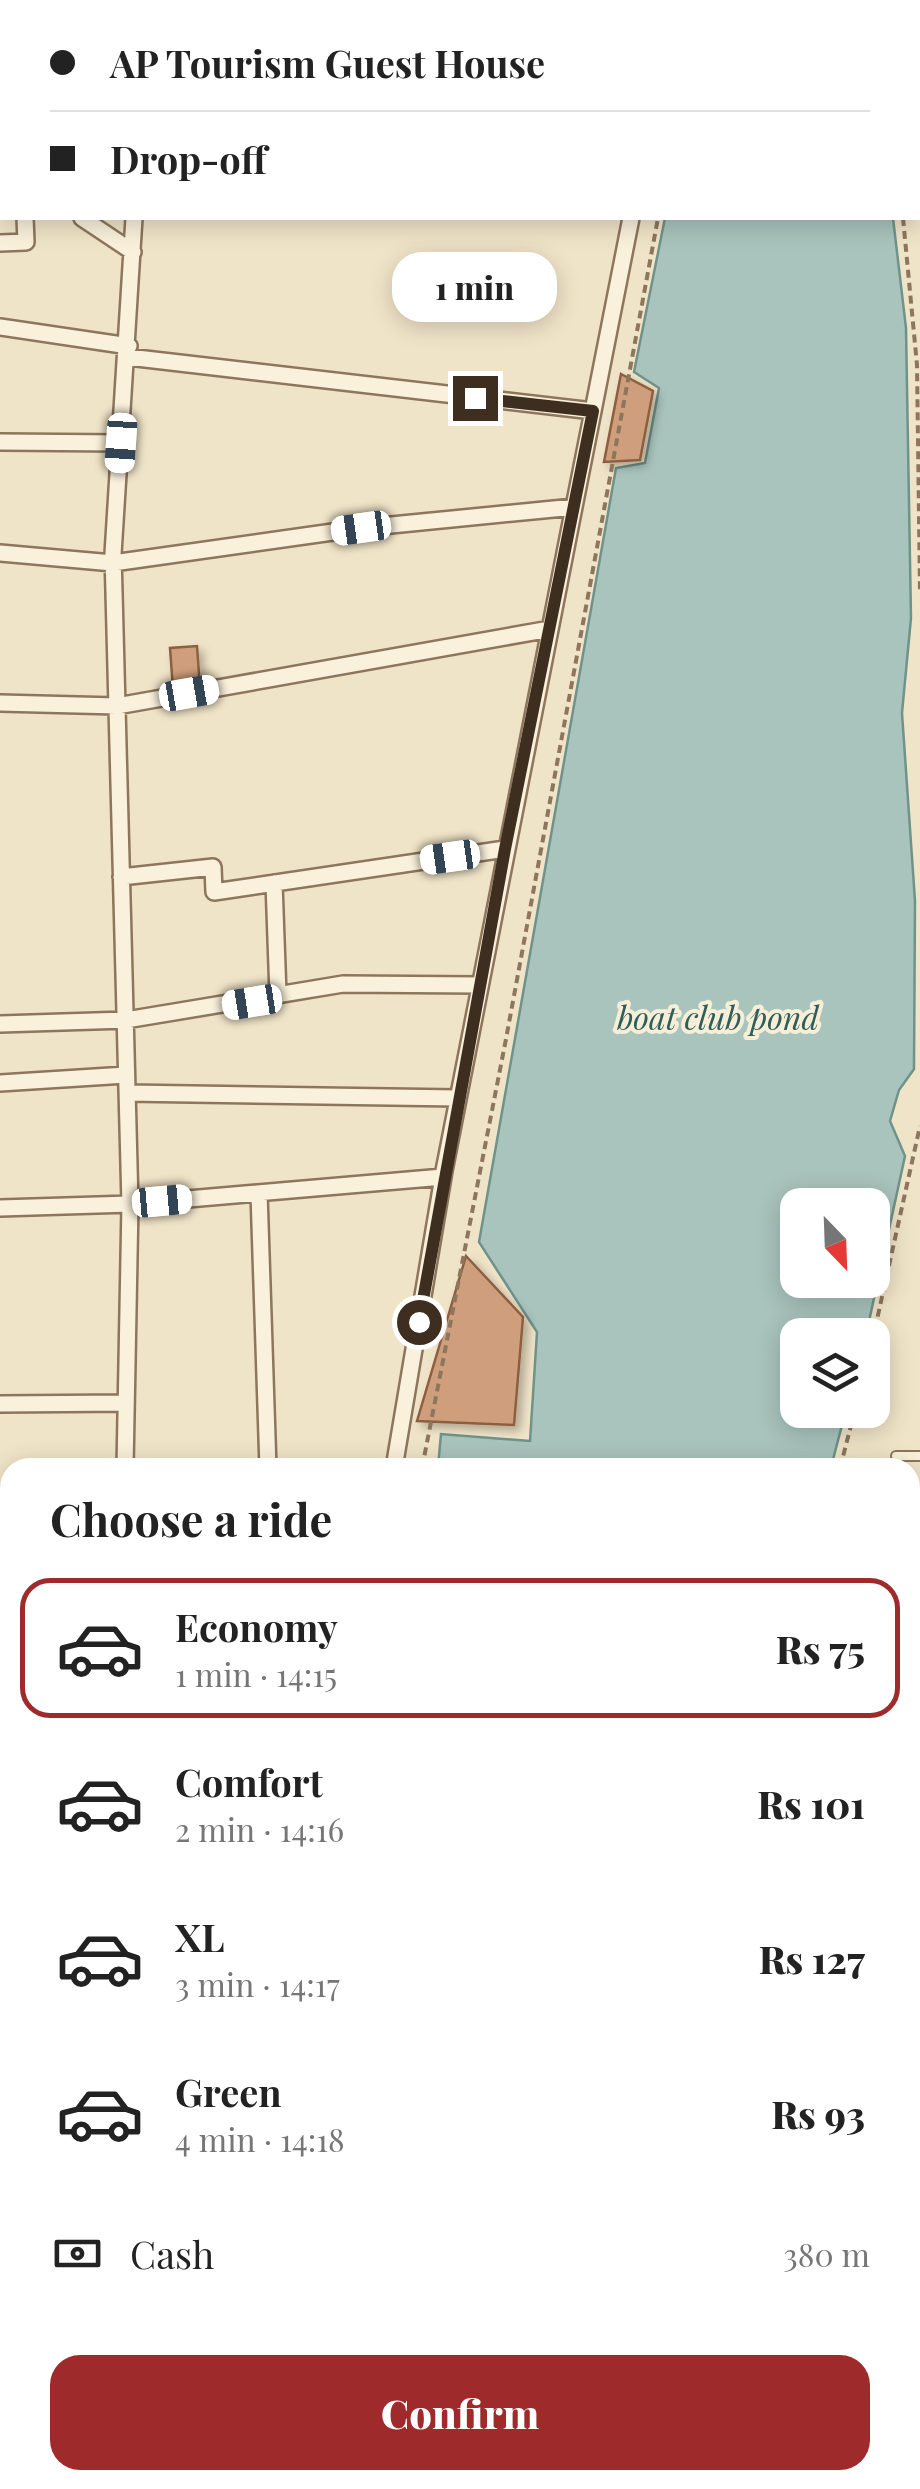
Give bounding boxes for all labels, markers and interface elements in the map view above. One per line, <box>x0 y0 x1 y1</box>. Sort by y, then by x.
text: AP Tourism Guest House <box>110 37 545 88</box>
text: Drop-off <box>110 133 267 184</box>
callout: 1 min <box>392 253 558 323</box>
text: 1 min <box>435 265 514 308</box>
route end <box>453 376 498 421</box>
car <box>104 412 138 474</box>
car <box>329 509 393 547</box>
car <box>157 673 221 713</box>
car <box>418 838 482 876</box>
car <box>220 982 284 1022</box>
water label: boat club pond <box>616 995 820 1038</box>
car <box>131 1183 193 1219</box>
north arrow <box>780 1188 890 1298</box>
map controls <box>780 1188 890 1428</box>
route start <box>397 1300 442 1345</box>
button: layers <box>780 1318 890 1428</box>
text: Choose a ride <box>50 1488 332 1548</box>
text: Economy <box>175 1601 338 1652</box>
icon: car <box>55 1603 145 1693</box>
text: Rs 75 <box>776 1623 865 1674</box>
text: 1 min · 14:15 <box>175 1652 337 1695</box>
text: Comfort <box>175 1756 323 1807</box>
icon: car <box>55 1758 145 1848</box>
text: Rs 101 <box>757 1778 865 1829</box>
text: 2 min · 14:16 <box>175 1807 344 1850</box>
text: XL <box>175 1911 224 1962</box>
icon: car <box>55 1913 145 2003</box>
text: Rs 127 <box>759 1933 865 1984</box>
text: 3 min · 14:17 <box>175 1962 340 2005</box>
text: Green <box>175 2066 282 2117</box>
icon: car <box>55 2068 145 2158</box>
text: Rs 93 <box>771 2088 865 2139</box>
text: 4 min · 14:18 <box>175 2117 345 2160</box>
icon: cash <box>50 2226 105 2281</box>
text: Cash <box>130 2228 214 2279</box>
text: 380 m <box>783 2232 870 2275</box>
button: Confirm <box>50 2355 870 2470</box>

